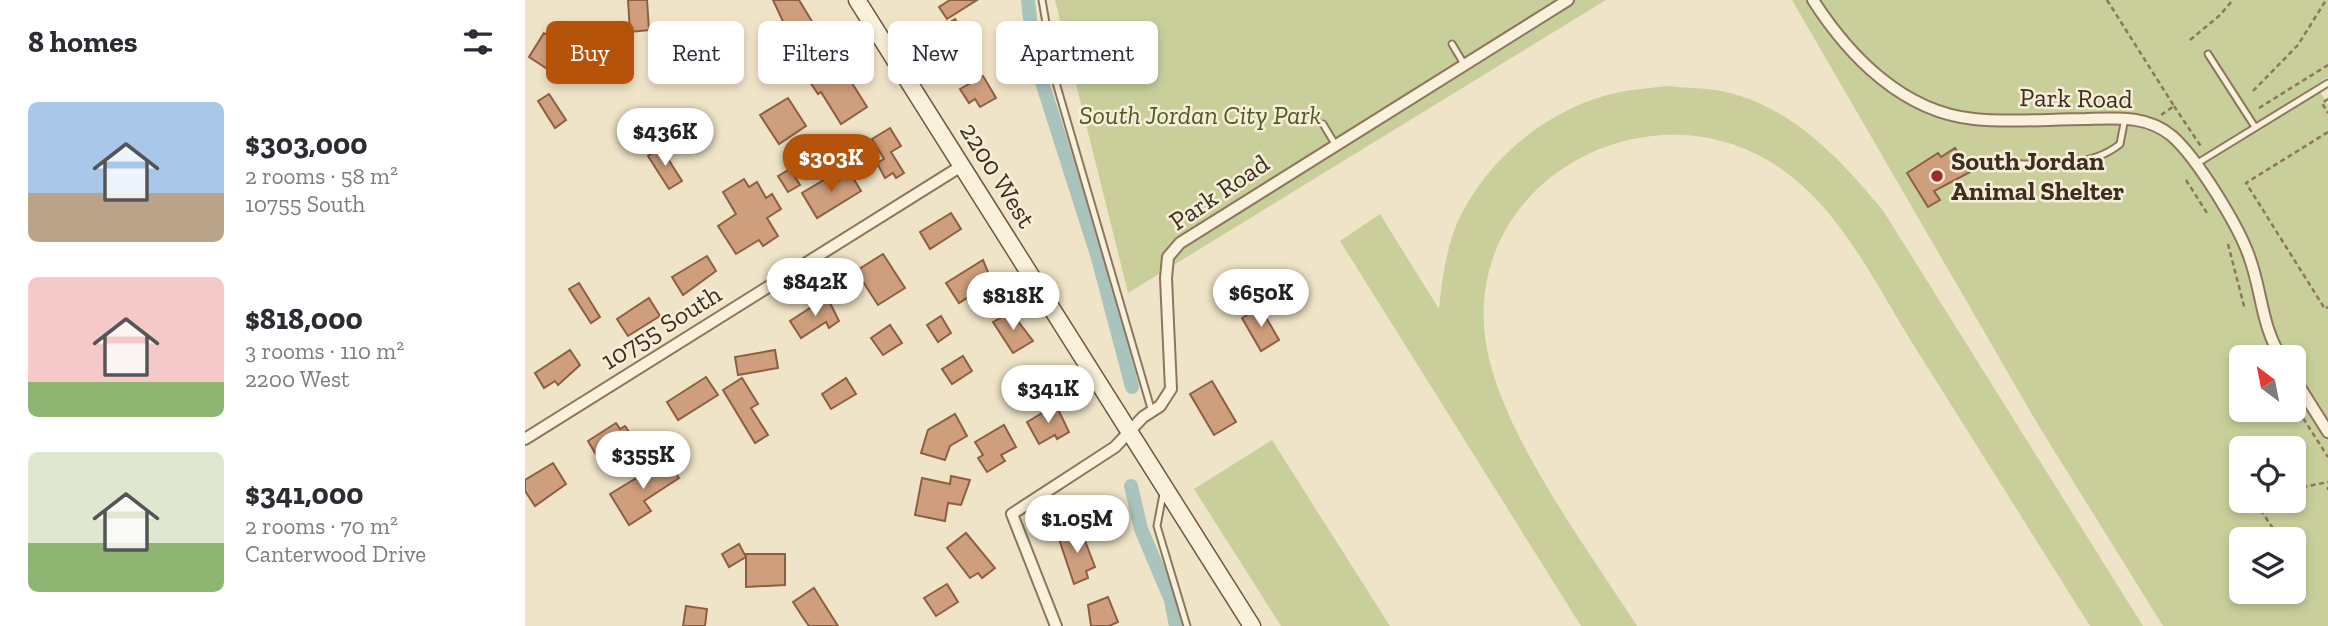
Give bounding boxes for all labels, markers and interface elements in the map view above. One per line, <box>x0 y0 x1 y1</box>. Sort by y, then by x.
chip: Buy <box>546 21 634 84</box>
chip: Rent <box>648 21 744 84</box>
chip: Filters <box>758 21 874 84</box>
chip: New <box>888 21 982 84</box>
chip: Apartment <box>996 21 1158 84</box>
icon: filters <box>459 23 497 61</box>
text: 8 homes <box>28 24 137 60</box>
street label: Park Road <box>2019 81 2133 115</box>
park label: South Jordan City Park <box>1079 99 1321 131</box>
pin: $436K <box>616 108 714 168</box>
street label: 2200 West <box>953 116 1043 234</box>
text: $436K <box>633 117 697 145</box>
text: $303,000 <box>245 126 368 162</box>
icon: home <box>84 130 168 214</box>
pin: $303K <box>782 134 880 194</box>
text: $303K <box>799 143 863 171</box>
place label: South Jordan Animal Shelter <box>1951 145 2124 207</box>
street label: Park Road <box>1163 147 1275 237</box>
text: 2 rooms · 58 m² <box>245 162 398 190</box>
marker: South Jordan Animal Shelter <box>1929 168 1945 184</box>
text: 10755 South <box>245 190 365 218</box>
pin: $842K <box>766 258 864 318</box>
text: $842K <box>783 267 847 295</box>
pin: $650K <box>1212 270 1310 329</box>
pin: $818K <box>964 272 1062 332</box>
street label: 10755 South <box>595 277 727 377</box>
text: $650K <box>1229 278 1293 306</box>
text: $818K <box>983 281 1043 309</box>
text: $818,000 <box>245 301 363 337</box>
icon: home <box>84 305 168 389</box>
text: 3 rooms · 110 m² <box>245 337 404 365</box>
north arrow <box>2229 345 2307 422</box>
map controls <box>2229 345 2306 604</box>
text: 2200 West <box>245 365 350 393</box>
pin: $341K <box>999 366 1097 425</box>
text: $341K <box>1017 374 1079 402</box>
pin: $355K <box>594 432 692 491</box>
button: locate <box>2229 436 2306 513</box>
text: $355K <box>611 440 675 468</box>
text: $341,000 <box>245 476 363 512</box>
icon: home <box>84 480 168 564</box>
pin: $1.05M <box>1020 496 1134 555</box>
text: $1.05M <box>1041 504 1113 532</box>
text: 2 rooms · 70 m² <box>245 512 398 540</box>
button: layers <box>2229 527 2306 604</box>
text: Canterwood Drive <box>245 540 426 568</box>

